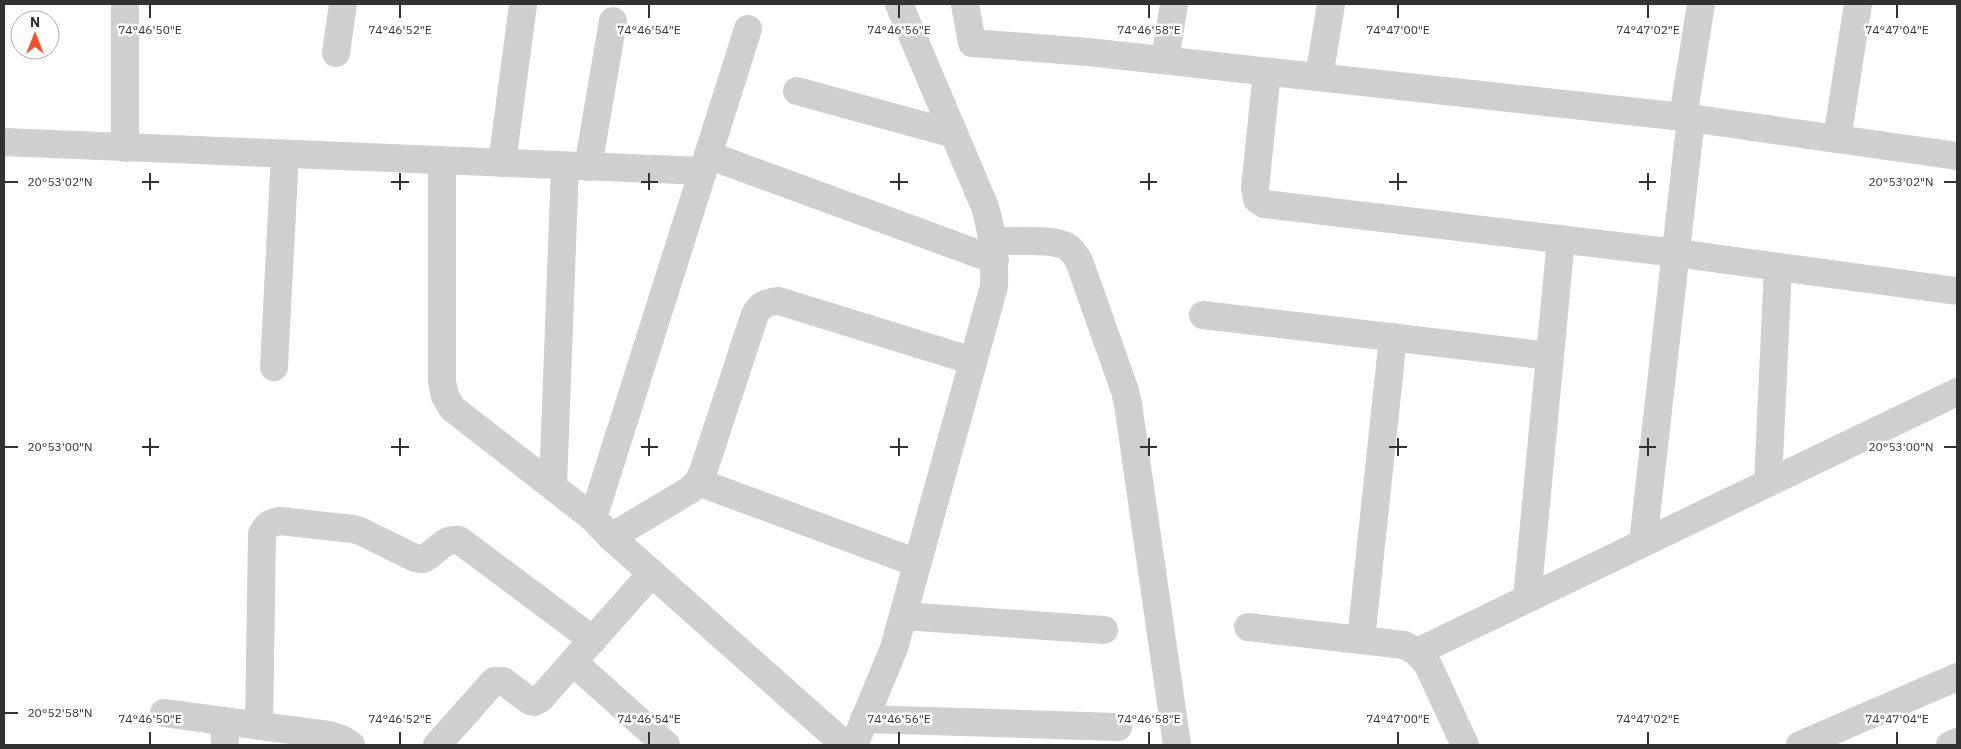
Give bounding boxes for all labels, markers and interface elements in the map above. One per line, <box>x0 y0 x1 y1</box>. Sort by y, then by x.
north arrow <box>10 10 60 60</box>
text: N <box>30 13 40 31</box>
text: 74°46'50"E <box>118 22 182 37</box>
text: 74°46'52"E <box>368 22 432 37</box>
text: 74°46'54"E <box>617 22 681 37</box>
text: 74°46'56"E <box>867 22 931 37</box>
text: 74°46'58"E <box>1117 22 1181 37</box>
text: 74°47'00"E <box>1366 22 1430 37</box>
text: 74°47'02"E <box>1616 22 1680 37</box>
text: 74°47'04"E <box>1865 22 1929 37</box>
text: 20°53'02"N <box>27 174 93 189</box>
text: 20°53'02"N <box>1868 174 1934 189</box>
text: 20°53'00"N <box>27 439 93 454</box>
text: 20°53'00"N <box>1868 439 1934 454</box>
text: 20°52'58"N <box>27 705 93 720</box>
text: 74°46'50"E <box>118 711 182 726</box>
text: 74°46'52"E <box>368 711 432 726</box>
text: 74°46'54"E <box>617 711 681 726</box>
text: 74°46'56"E <box>867 711 931 726</box>
text: 74°46'58"E <box>1117 711 1181 726</box>
text: 74°47'00"E <box>1366 711 1430 726</box>
text: 74°47'02"E <box>1616 711 1680 726</box>
text: 74°47'04"E <box>1865 711 1929 726</box>

